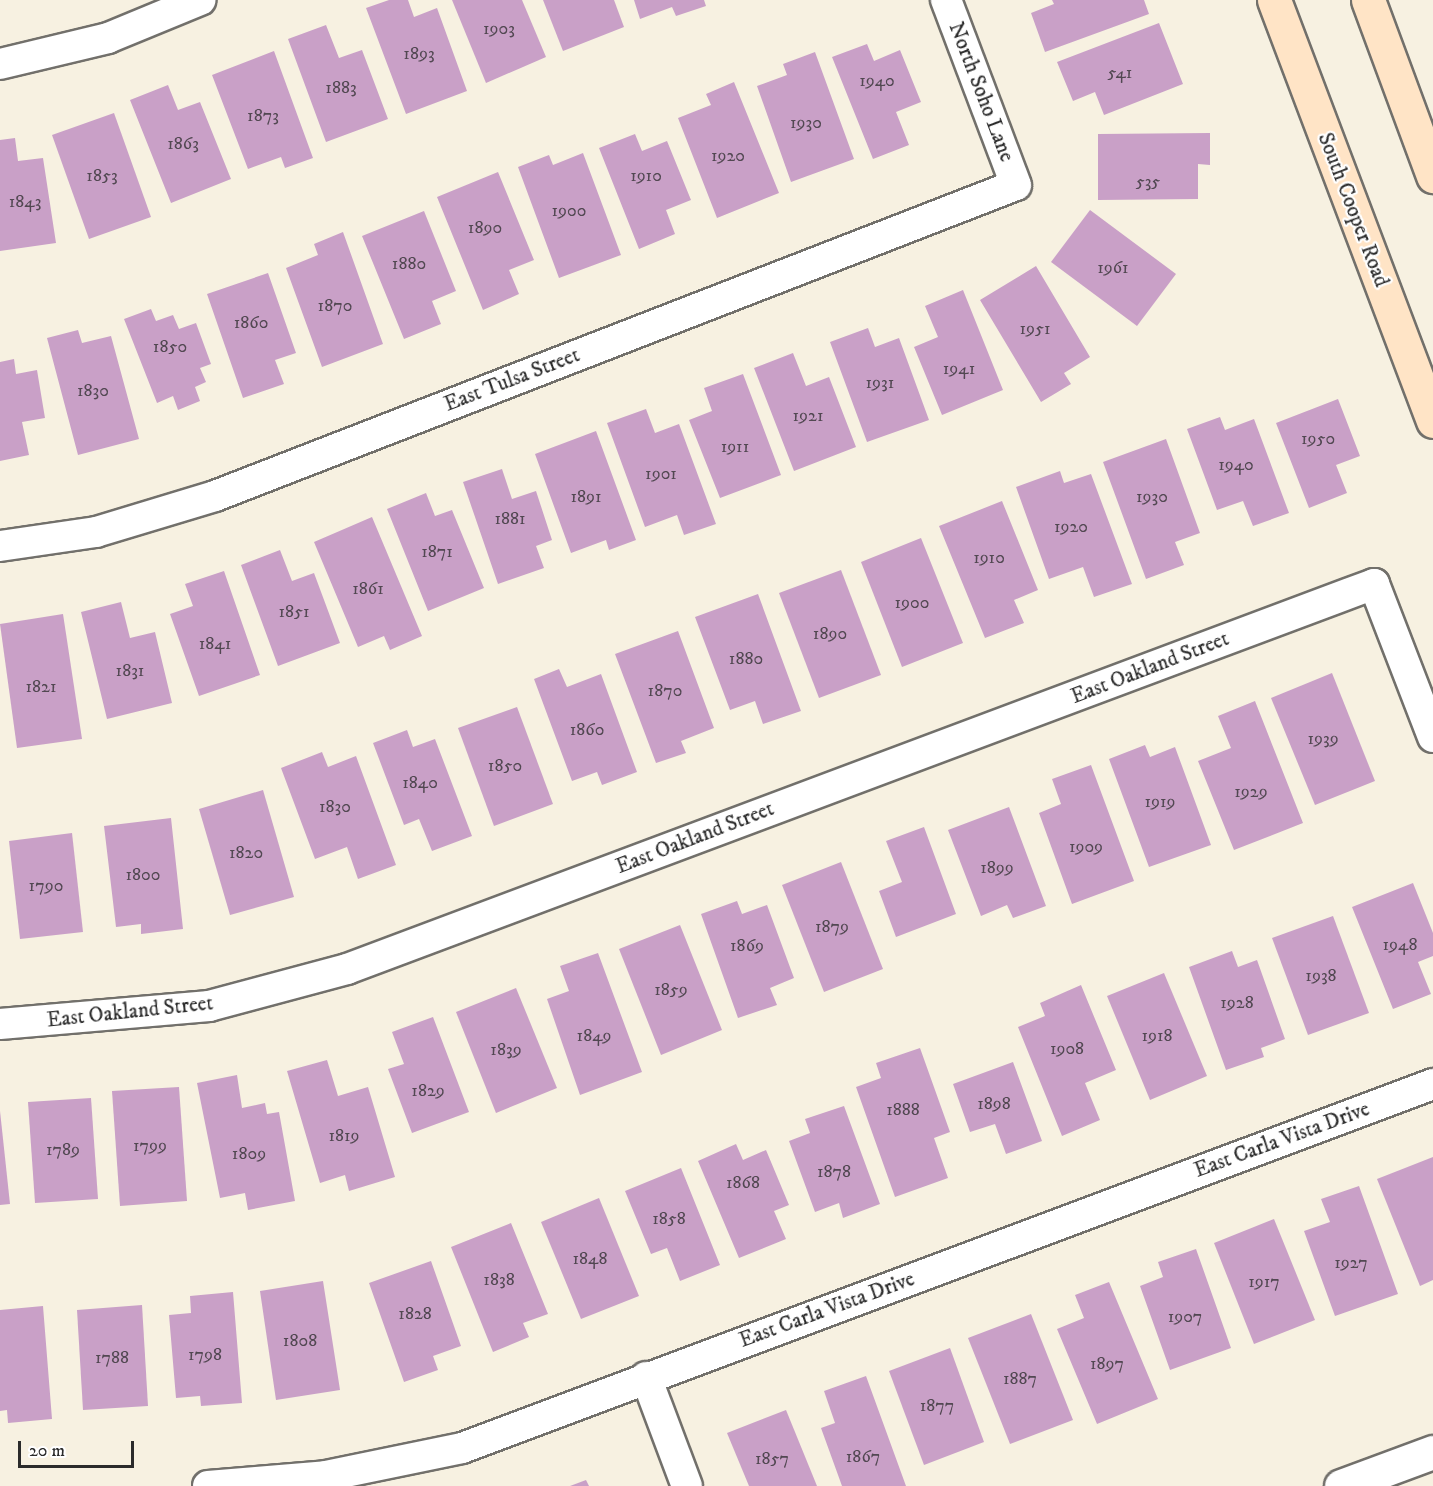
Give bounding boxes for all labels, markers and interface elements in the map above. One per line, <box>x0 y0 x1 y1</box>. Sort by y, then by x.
house number: 1903 <box>483 18 515 40</box>
street label: North Soho Lane <box>943 19 1019 165</box>
house number: 1893 <box>403 43 435 65</box>
house number: 541 <box>1108 62 1132 84</box>
house number: 1940 <box>859 70 895 92</box>
house number: 1883 <box>325 77 357 99</box>
house number: 1873 <box>247 105 279 127</box>
house number: 1930 <box>790 112 822 134</box>
street label: South Cooper Road <box>1312 129 1394 291</box>
house number: 1863 <box>167 133 199 155</box>
house number: 1920 <box>711 145 745 167</box>
house number: 1853 <box>86 165 118 187</box>
house number: 1910 <box>630 165 662 187</box>
house number: 535 <box>1136 171 1160 193</box>
house number: 1843 <box>9 191 41 213</box>
house number: 1900 <box>552 200 586 222</box>
house number: 1890 <box>468 217 502 239</box>
house number: 1880 <box>392 253 426 275</box>
house number: 1961 <box>1097 257 1129 279</box>
house number: 1870 <box>318 295 352 317</box>
house number: 1860 <box>234 312 268 334</box>
house number: 1951 <box>1019 318 1051 340</box>
house number: 1850 <box>153 336 187 358</box>
street label: East Tulsa Street <box>441 343 583 417</box>
house number: 1941 <box>943 358 975 380</box>
house number: 1931 <box>866 372 894 394</box>
house number: 1830 <box>77 380 109 402</box>
house number: 1921 <box>793 405 823 427</box>
house number: 1950 <box>1301 428 1335 450</box>
house number: 1911 <box>721 436 749 458</box>
house number: 1940 <box>1218 454 1254 476</box>
house number: 1901 <box>645 463 677 485</box>
house number: 1891 <box>570 486 602 508</box>
house number: 1930 <box>1136 486 1168 508</box>
house number: 1881 <box>494 508 526 530</box>
house number: 1920 <box>1054 516 1088 538</box>
house number: 1871 <box>421 541 453 563</box>
house number: 1910 <box>973 547 1005 569</box>
house number: 1861 <box>352 578 384 600</box>
house number: 1900 <box>895 592 929 614</box>
house number: 1851 <box>278 601 310 623</box>
house number: 1890 <box>813 623 847 645</box>
street label: East Oakland Street <box>1068 626 1232 710</box>
house number: 1841 <box>199 633 231 655</box>
house number: 1880 <box>729 648 763 670</box>
house number: 1831 <box>116 660 144 682</box>
house number: 1821 <box>25 676 57 698</box>
house number: 1870 <box>648 680 682 702</box>
house number: 1860 <box>570 719 604 741</box>
house number: 1939 <box>1307 728 1339 750</box>
house number: 1850 <box>488 755 522 777</box>
house number: 1840 <box>402 772 438 794</box>
house number: 1929 <box>1234 781 1268 803</box>
house number: 1919 <box>1145 791 1175 813</box>
house number: 1830 <box>319 796 351 818</box>
street label: East Oakland Street <box>613 796 777 880</box>
house number: 1909 <box>1069 836 1103 858</box>
house number: 1820 <box>229 842 263 864</box>
house number: 1899 <box>980 857 1014 879</box>
house number: 1800 <box>126 864 160 886</box>
house number: 1790 <box>29 875 63 897</box>
house number: 1879 <box>815 916 849 938</box>
house number: 1948 <box>1383 934 1417 956</box>
house number: 1869 <box>730 935 764 957</box>
house number: 1938 <box>1305 965 1337 987</box>
house number: 1859 <box>654 979 688 1001</box>
street label: East Oakland Street <box>46 991 214 1033</box>
house number: 1928 <box>1220 992 1254 1014</box>
house number: 1849 <box>577 1025 611 1047</box>
house number: 1918 <box>1141 1025 1173 1047</box>
house number: 1908 <box>1050 1038 1084 1060</box>
house number: 1839 <box>490 1039 522 1061</box>
house number: 1829 <box>411 1080 445 1102</box>
house number: 1898 <box>977 1093 1011 1115</box>
street label: East Carla Vista Drive <box>1191 1097 1373 1183</box>
house number: 1888 <box>886 1099 920 1121</box>
house number: 1819 <box>328 1125 360 1147</box>
house number: 1799 <box>133 1135 167 1157</box>
house number: 1789 <box>46 1139 80 1161</box>
house number: 1809 <box>232 1143 266 1165</box>
house number: 1878 <box>817 1161 851 1183</box>
house number: 1868 <box>726 1172 760 1194</box>
house number: 1858 <box>652 1208 686 1230</box>
house number: 1848 <box>573 1248 607 1270</box>
house number: 1927 <box>1334 1252 1368 1274</box>
street label: East Carla Vista Drive <box>736 1267 918 1353</box>
house number: 1838 <box>483 1269 515 1291</box>
house number: 1917 <box>1248 1271 1280 1293</box>
house number: 1828 <box>398 1303 432 1325</box>
house number: 1907 <box>1168 1306 1202 1328</box>
house number: 1808 <box>283 1330 317 1352</box>
house number: 1798 <box>188 1344 222 1366</box>
house number: 1788 <box>95 1347 129 1369</box>
house number: 1897 <box>1090 1353 1124 1375</box>
house number: 1887 <box>1003 1368 1037 1390</box>
house number: 1877 <box>920 1395 954 1417</box>
scale bar <box>21 1429 136 1467</box>
text: 20 m <box>29 1440 65 1462</box>
house number: 1867 <box>846 1446 880 1468</box>
house number: 1857 <box>755 1448 789 1470</box>

